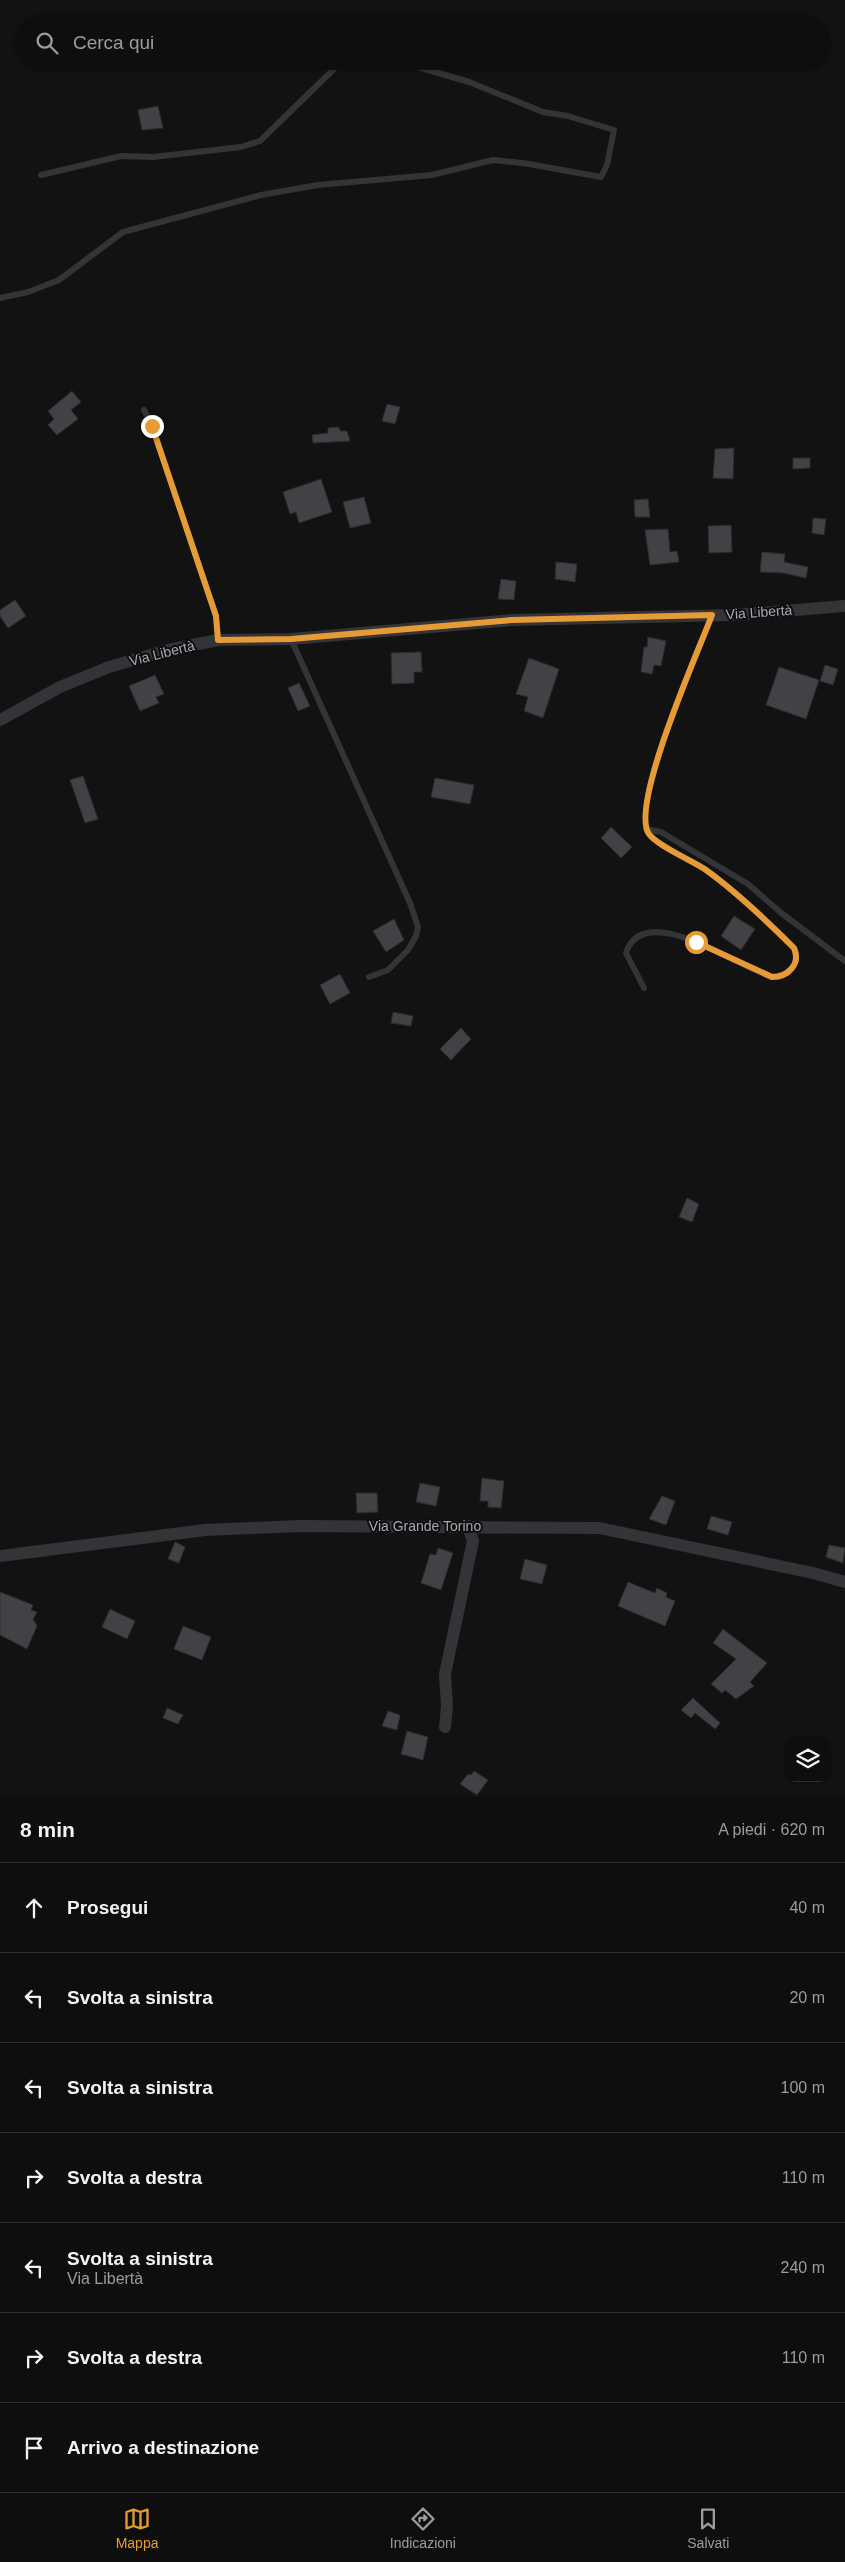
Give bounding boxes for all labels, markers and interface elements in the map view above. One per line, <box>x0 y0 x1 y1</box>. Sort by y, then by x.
search box <box>15 15 830 70</box>
icon: search <box>33 29 61 57</box>
text: Cerca qui <box>73 32 154 53</box>
route end <box>141 415 164 438</box>
street label: Via Libertà <box>725 602 793 622</box>
street label: Via Libertà <box>128 637 196 669</box>
route start <box>685 931 708 954</box>
street label: Via Grande Torino <box>369 1518 481 1534</box>
map controls <box>785 1737 830 1782</box>
button: layers <box>785 1737 830 1782</box>
text: 8 min <box>20 1818 75 1841</box>
text: A piedi · 620 m <box>718 1821 825 1838</box>
icon: ahead <box>20 1894 48 1922</box>
text: Prosegui <box>67 1897 148 1918</box>
text: 40 m <box>789 1899 825 1916</box>
icon: left <box>20 1984 48 2012</box>
text: Svolta a sinistra <box>67 1987 213 2008</box>
text: 20 m <box>789 1989 825 2006</box>
icon: left <box>20 2074 48 2102</box>
text: Svolta a sinistra <box>67 2077 213 2098</box>
text: 100 m <box>781 2079 825 2096</box>
icon: right <box>20 2164 48 2192</box>
text: Svolta a destra <box>67 2167 202 2188</box>
text: 110 m <box>782 2169 825 2186</box>
text: Svolta a sinistra <box>67 2248 213 2269</box>
icon: left <box>20 2254 48 2282</box>
text: 240 m <box>781 2259 825 2276</box>
text: Via Libertà <box>67 2270 143 2287</box>
icon: right <box>20 2344 48 2372</box>
text: Svolta a destra <box>67 2347 202 2368</box>
text: 110 m <box>782 2349 825 2366</box>
icon: arrive <box>20 2434 48 2462</box>
text: Arrivo a destinazione <box>67 2437 259 2458</box>
tab: Mappa <box>116 2505 158 2551</box>
tab: Indicazioni <box>390 2505 456 2551</box>
tab: Salvati <box>687 2505 729 2551</box>

